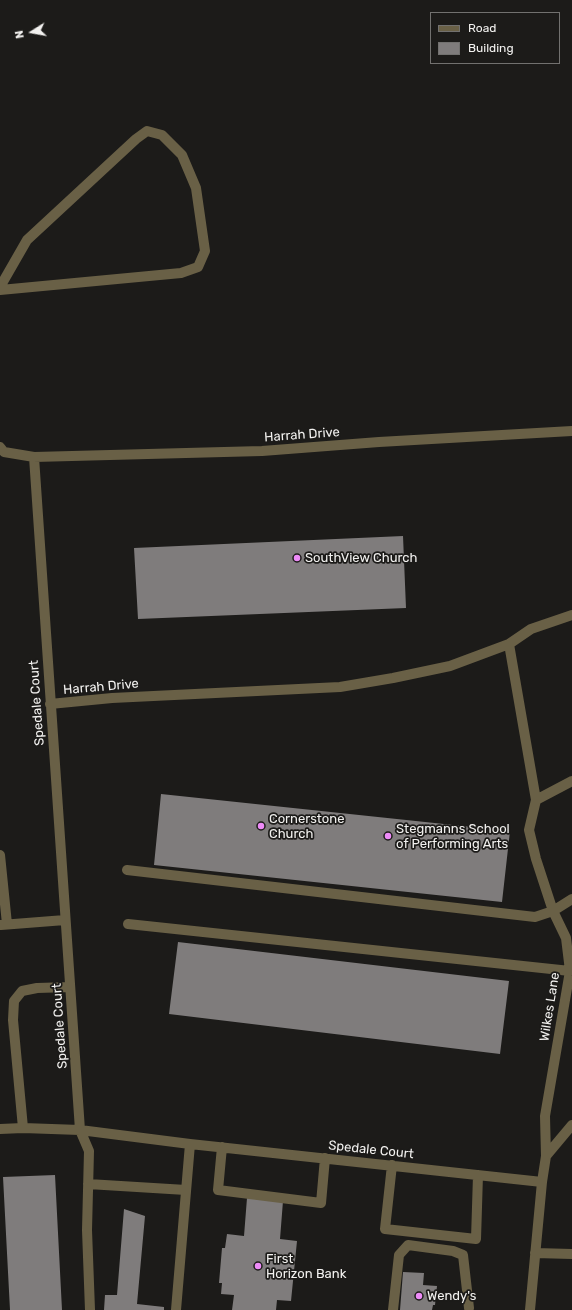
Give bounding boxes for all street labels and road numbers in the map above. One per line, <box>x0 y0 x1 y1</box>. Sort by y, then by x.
street label: Harrah Drive <box>264 425 340 445</box>
street label: Spedale Court <box>26 660 48 746</box>
street label: Harrah Drive <box>63 676 139 698</box>
street label: Wilkes Lane <box>537 971 563 1043</box>
street label: Spedale Court <box>49 983 71 1069</box>
street label: Spedale Court <box>328 1138 414 1162</box>

